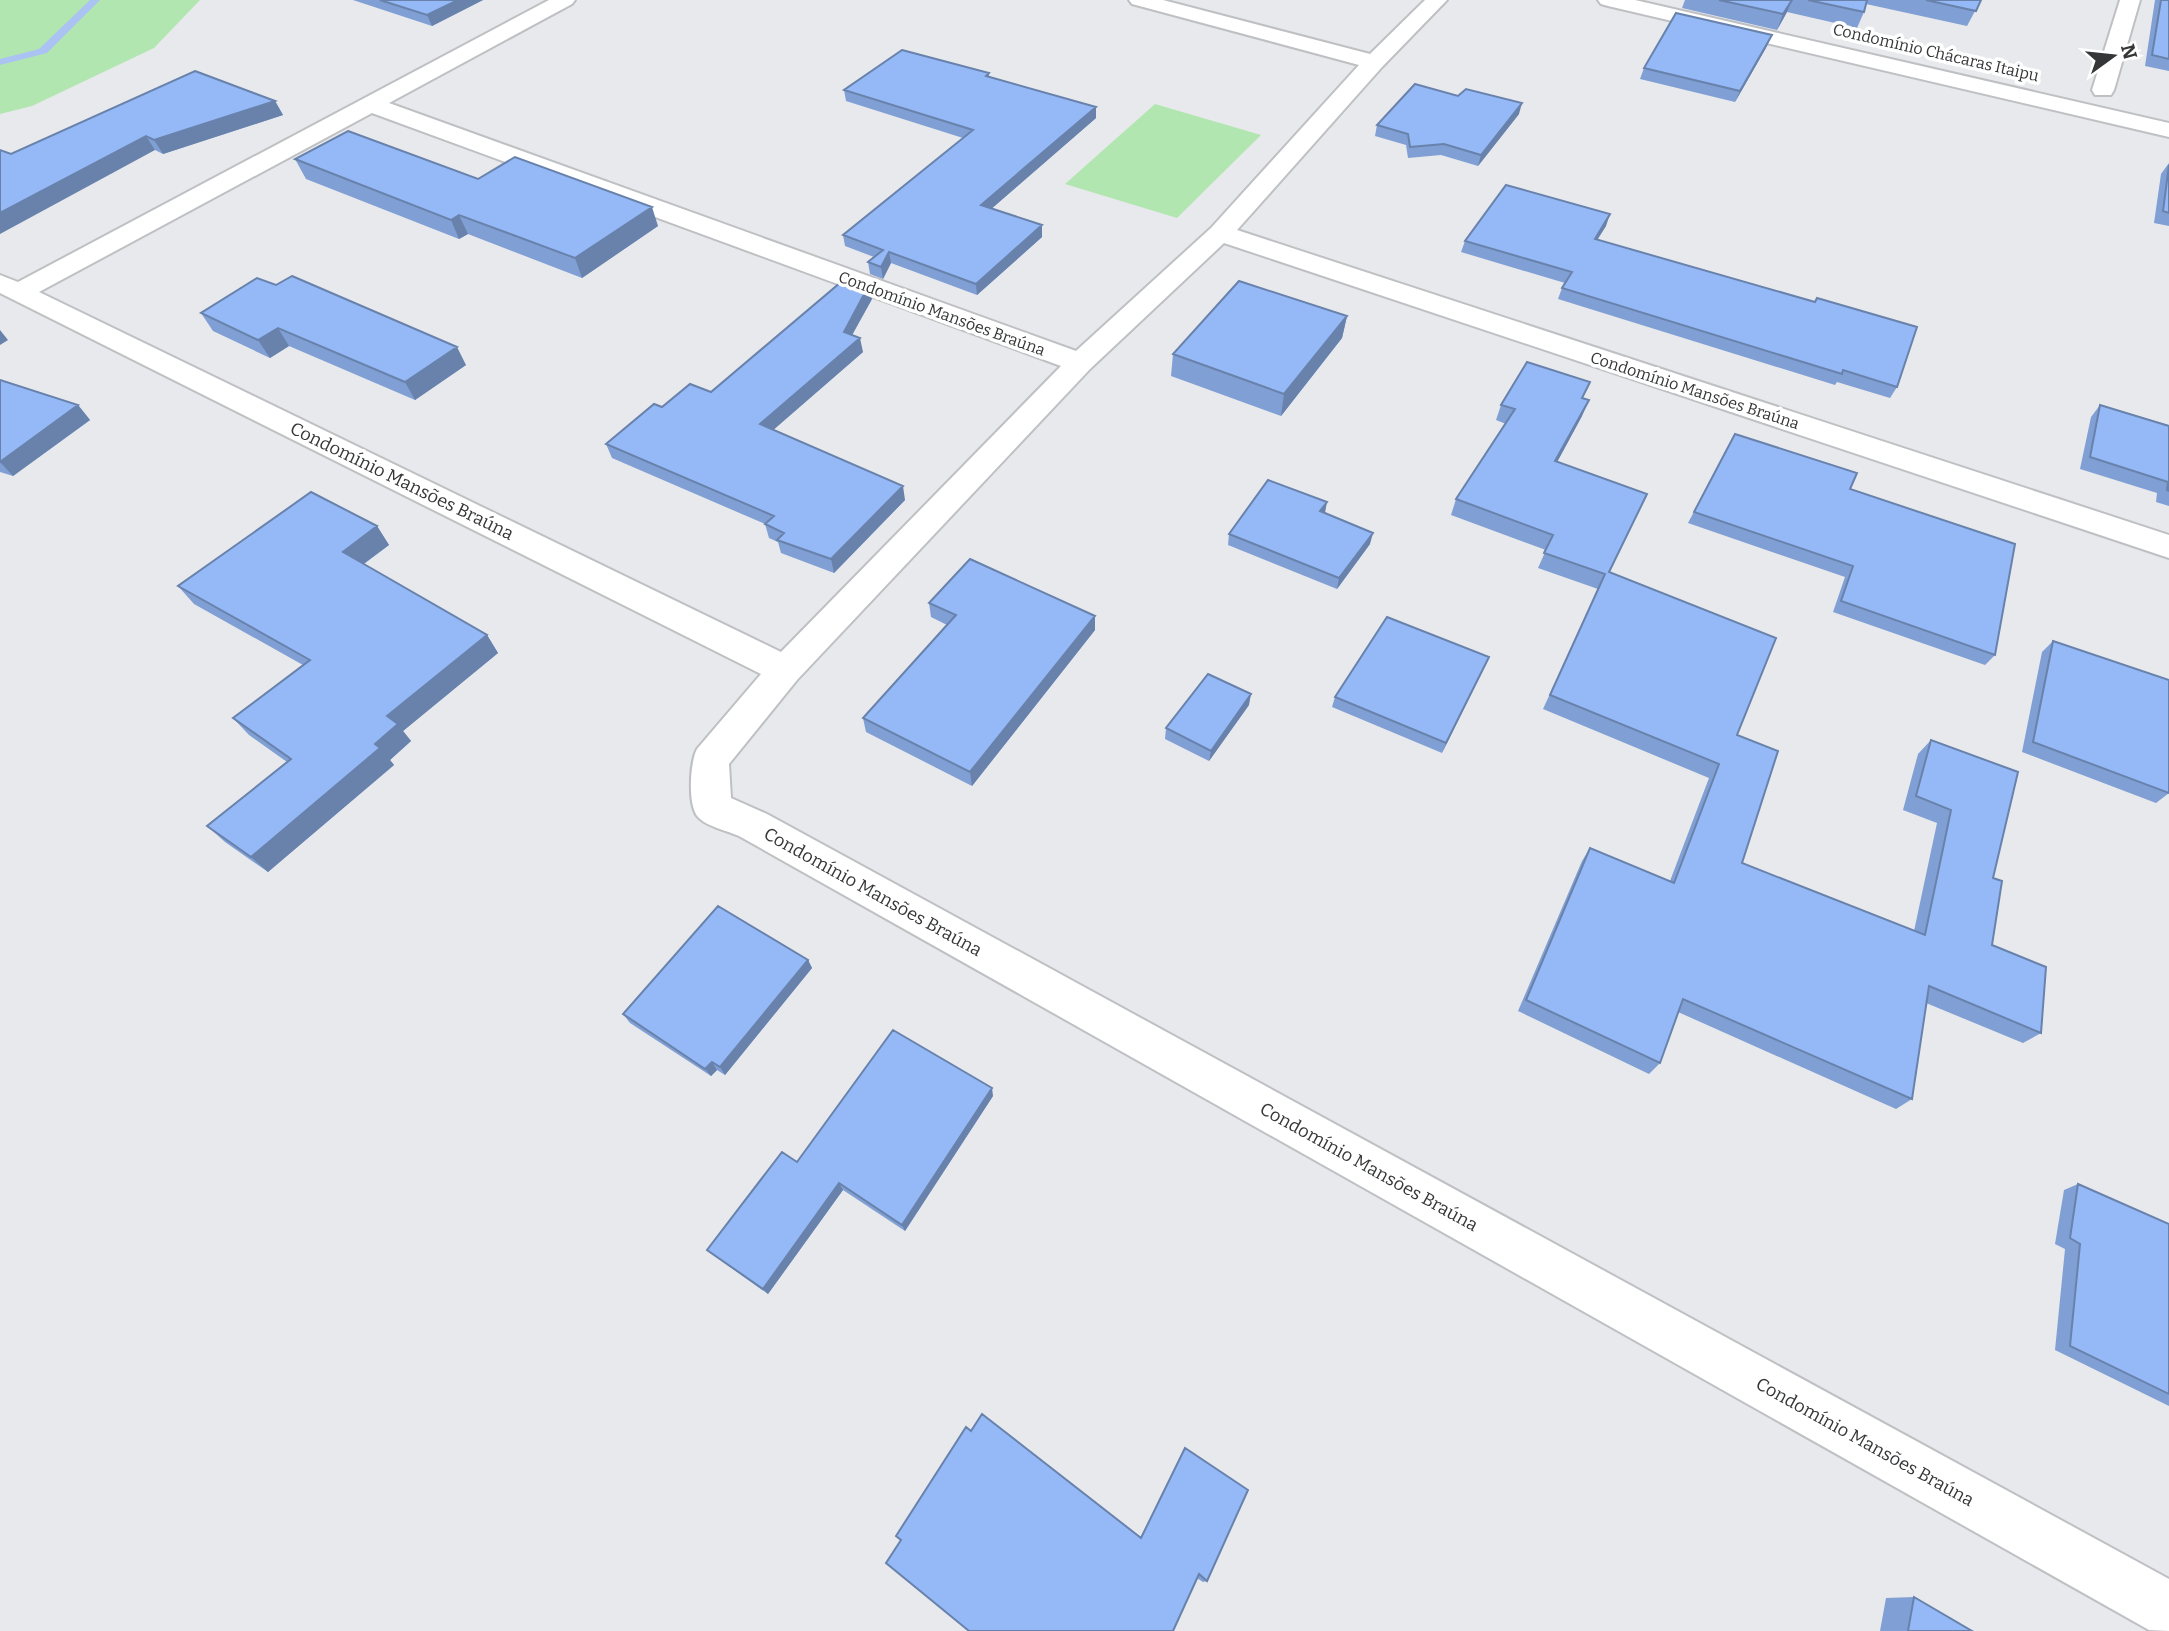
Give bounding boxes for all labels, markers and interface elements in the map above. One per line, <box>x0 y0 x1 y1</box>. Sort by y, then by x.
street label: Condomínio Chácaras Itaipu <box>1831 20 2041 85</box>
north arrow <box>2078 21 2148 91</box>
text: N <box>2116 42 2142 62</box>
street label: Condomínio Mansões Braúna <box>836 267 1048 360</box>
street label: Condomínio Mansões Braúna <box>1588 348 1802 433</box>
street label: Condomínio Mansões Braúna <box>287 417 518 545</box>
street label: Condomínio Mansões Braúna <box>760 823 986 961</box>
street label: Condomínio Mansões Braúna <box>1256 1098 1482 1236</box>
street label: Condomínio Mansões Braúna <box>1752 1373 1978 1511</box>

